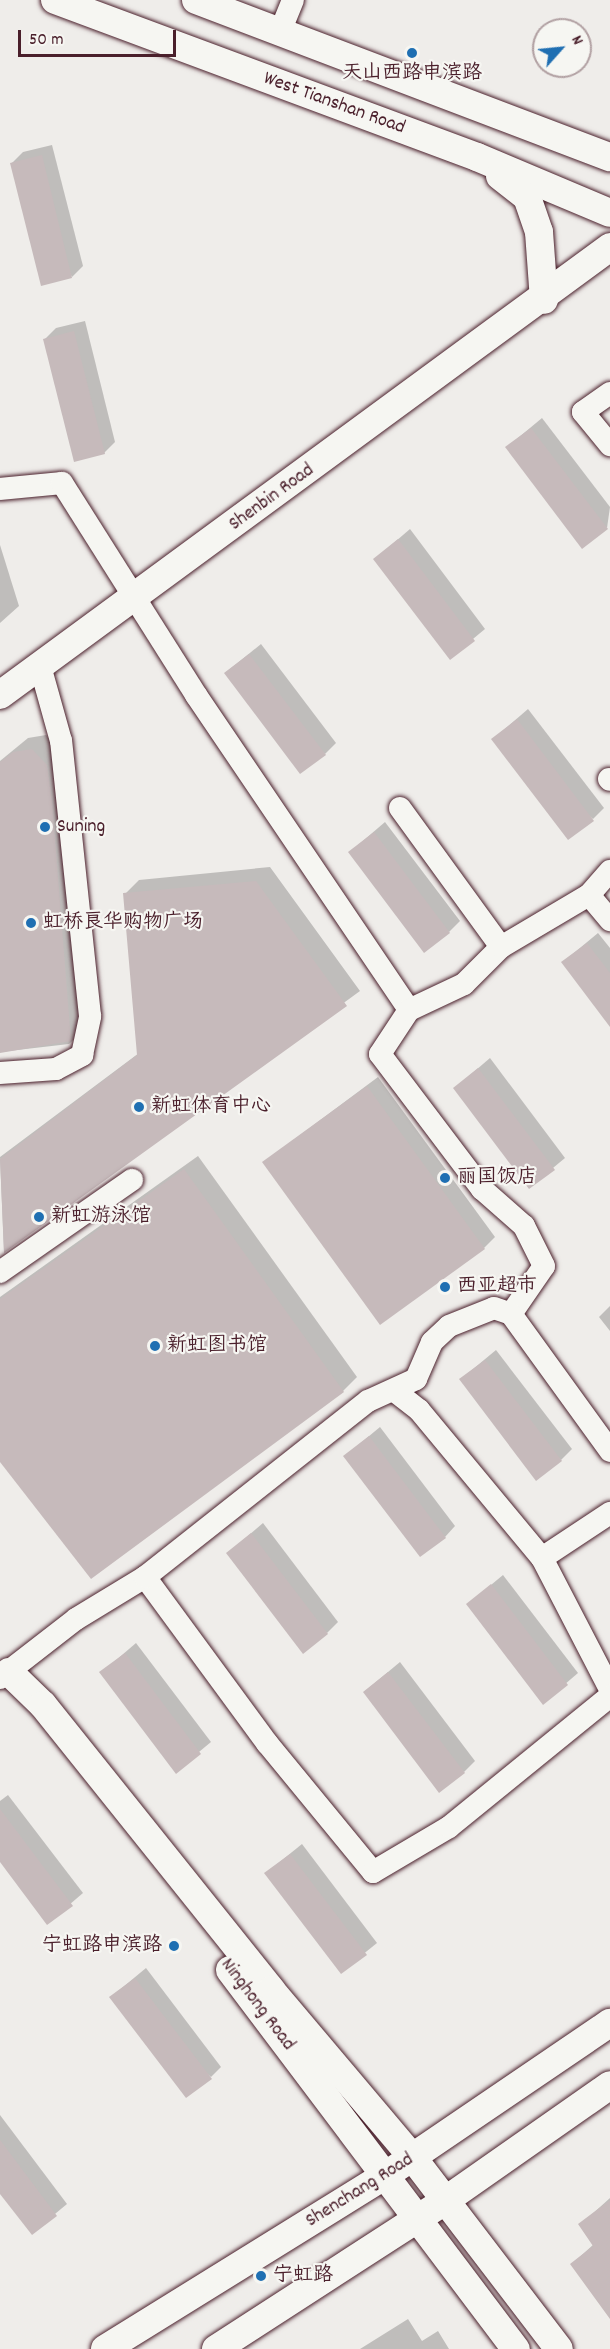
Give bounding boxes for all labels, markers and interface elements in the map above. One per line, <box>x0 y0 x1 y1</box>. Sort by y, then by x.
scale bar <box>21 18 178 56</box>
north arrow <box>532 18 592 78</box>
text: 50 m <box>29 28 64 53</box>
text: N <box>565 32 589 49</box>
marker: 天山西路申滨路 <box>405 46 419 60</box>
place label: 天山西路申滨路 <box>342 62 482 86</box>
street label: West Tianshan Road <box>260 67 408 141</box>
street label: Shenbin Road <box>225 459 319 537</box>
place label: Suning <box>57 815 105 839</box>
marker: Suning <box>38 820 52 834</box>
place label: 虹桥良华购物广场 <box>43 911 203 935</box>
marker: 虹桥良华购物广场 <box>24 916 38 930</box>
place label: 新虹体育中心 <box>151 1095 271 1119</box>
marker: 新虹体育中心 <box>132 1100 146 1114</box>
place label: 丽国饭店 <box>457 1166 537 1190</box>
marker: 丽国饭店 <box>438 1171 452 1185</box>
place label: 新虹游泳馆 <box>51 1205 151 1229</box>
marker: 新虹游泳馆 <box>32 1210 46 1224</box>
place label: 西亚超市 <box>457 1275 537 1299</box>
marker: 西亚超市 <box>438 1280 452 1294</box>
place label: 新虹图书馆 <box>167 1334 267 1358</box>
marker: 新虹图书馆 <box>148 1339 162 1353</box>
place label: 宁虹路申滨路 <box>42 1934 162 1958</box>
marker: 宁虹路申滨路 <box>167 1939 181 1953</box>
street label: Ninghong Road <box>214 1954 300 2056</box>
street label: Shenchang Road <box>302 2148 418 2234</box>
place label: 宁虹路 <box>273 2264 333 2288</box>
marker: 宁虹路 <box>254 2269 268 2283</box>

